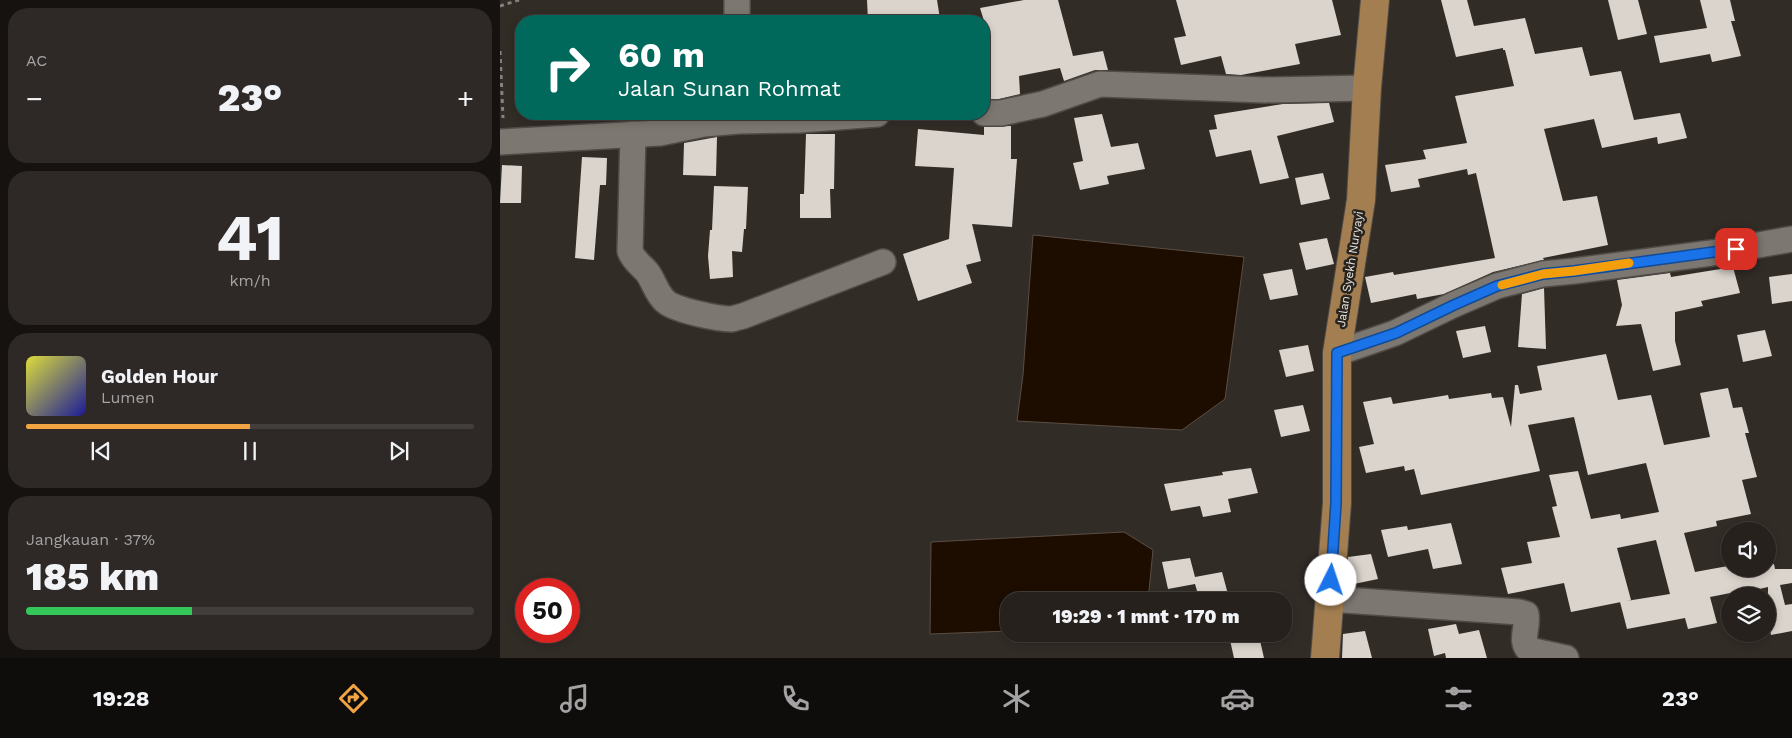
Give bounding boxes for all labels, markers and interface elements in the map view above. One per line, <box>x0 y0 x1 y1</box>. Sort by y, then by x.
text: 60 m <box>618 34 705 76</box>
icon: right <box>535 35 600 100</box>
text: AC <box>26 51 47 70</box>
text: 23° <box>218 76 282 120</box>
text: Jalan Sunan Rohmat <box>618 76 841 101</box>
text: − <box>26 82 43 115</box>
text: + <box>457 82 474 115</box>
text: 41 <box>216 200 284 276</box>
street label: Jalan Syekh Nuryayi <box>1334 210 1366 328</box>
pin <box>1715 228 1757 270</box>
icon: arrive <box>1722 235 1750 263</box>
text: km/h <box>229 271 271 290</box>
text: Golden Hour <box>101 365 218 388</box>
text: Lumen <box>101 388 155 407</box>
icon: previous <box>87 437 115 465</box>
icon: pause <box>236 437 264 465</box>
icon: next <box>385 437 413 465</box>
map controls <box>1721 522 1776 642</box>
button: sound <box>1721 522 1776 577</box>
text: Jangkauan · 37% <box>26 530 155 549</box>
position arrow <box>1304 553 1356 605</box>
text: 185 km <box>26 555 159 599</box>
speed limit sign: 50 <box>515 578 580 643</box>
button: layers <box>1721 587 1776 642</box>
text: 19:29 · 1 mnt · 170 m <box>1053 605 1239 628</box>
icon: directions <box>336 681 371 716</box>
icon: music <box>557 681 592 716</box>
icon: phone <box>778 681 813 716</box>
icon: climate <box>999 681 1034 716</box>
icon: car <box>1220 681 1255 716</box>
icon: filters <box>1441 681 1476 716</box>
text: 19:28 <box>93 686 150 711</box>
text: 23° <box>1662 686 1699 711</box>

